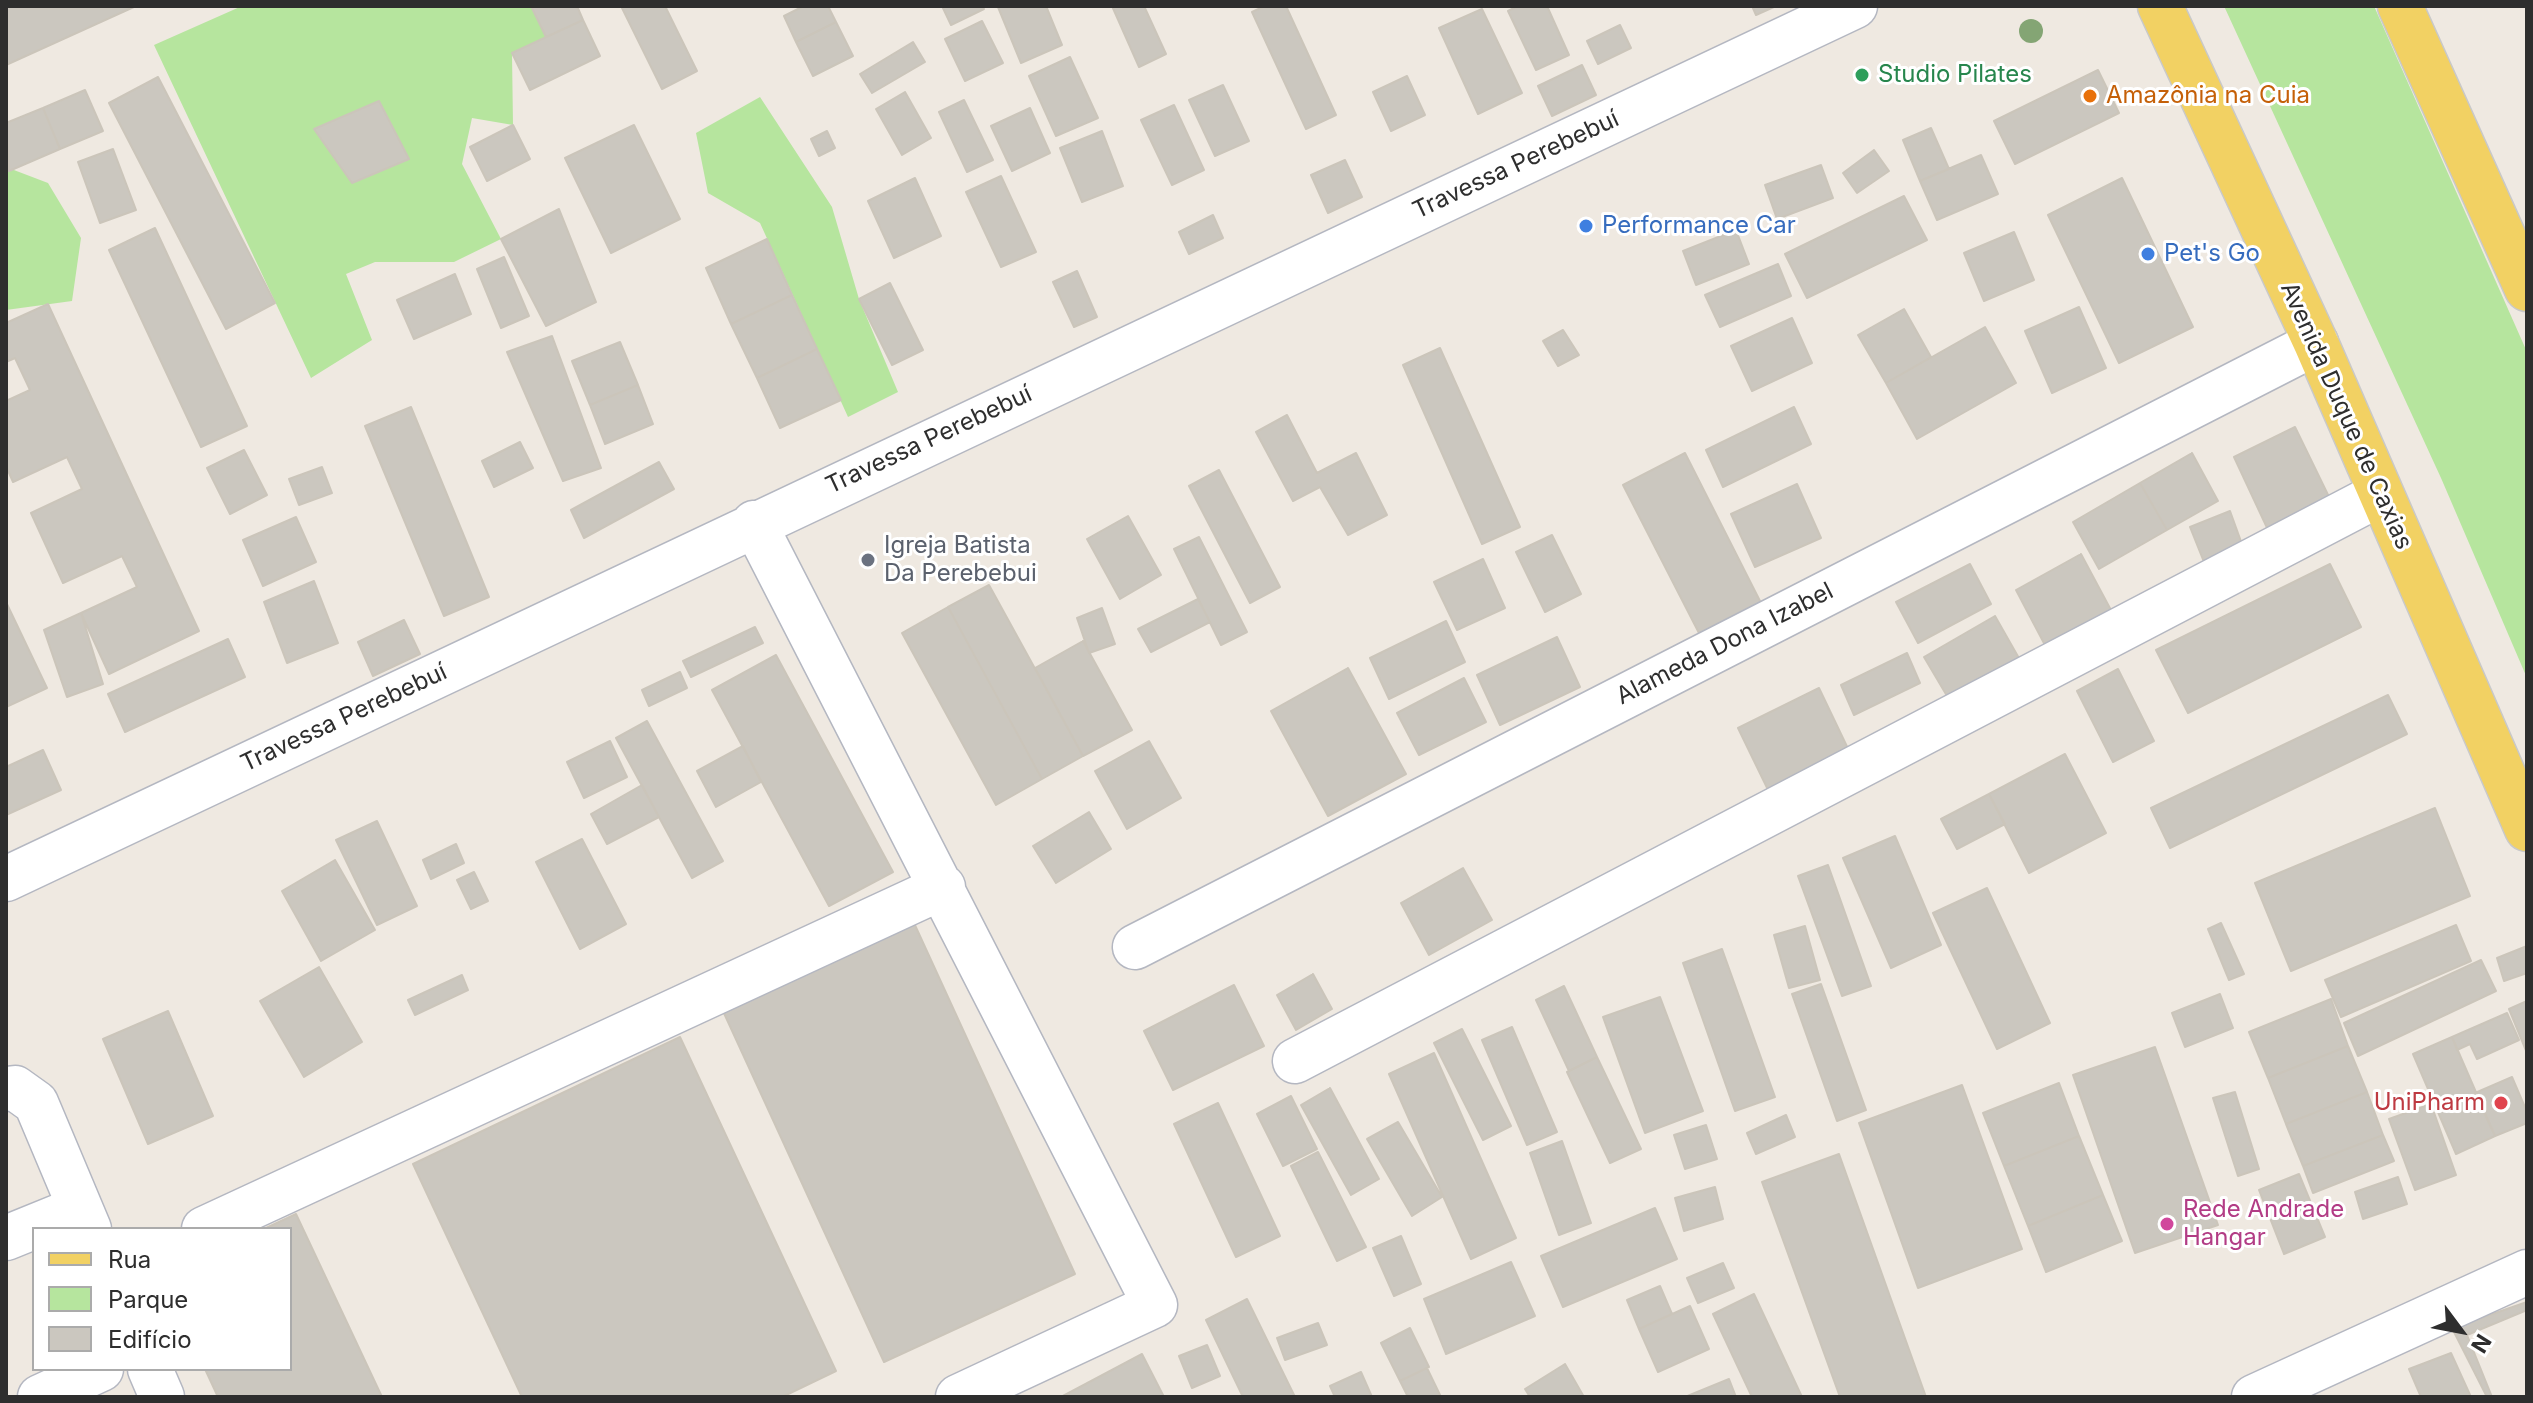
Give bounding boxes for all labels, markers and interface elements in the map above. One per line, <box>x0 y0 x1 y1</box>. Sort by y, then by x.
place label: Studio Pilates <box>1878 61 2032 89</box>
marker: Studio Pilates <box>1853 66 1871 84</box>
place label: Amazônia na Cuia <box>2106 82 2310 110</box>
marker: Amazônia na Cuia <box>2081 87 2099 105</box>
street label: Travessa Perebebuí <box>1408 105 1624 225</box>
place label: Performance Car <box>1602 212 1796 240</box>
marker: Performance Car <box>1577 217 1595 235</box>
place label: Pet's Go <box>2164 240 2260 268</box>
marker: Pet's Go <box>2139 245 2157 263</box>
street label: Avenida Duque de Caxias <box>2274 278 2418 554</box>
street label: Travessa Perebebuí <box>821 380 1037 500</box>
place label: Igreja Batista Da Perebebui <box>884 532 1037 588</box>
marker: Igreja Batista Da Perebebui <box>859 551 877 569</box>
street label: Alameda Dona Izabel <box>1612 577 1838 711</box>
street label: Travessa Perebebuí <box>236 658 452 778</box>
place label: UniPharm <box>2374 1089 2485 1117</box>
marker: UniPharm <box>2492 1094 2510 1112</box>
place label: Rede Andrade Hangar <box>2183 1196 2344 1252</box>
marker: Rede Andrade Hangar <box>2158 1215 2176 1233</box>
legend <box>32 1227 292 1371</box>
text: Rua <box>108 1245 151 1274</box>
text: Parque <box>108 1285 188 1314</box>
north arrow <box>2421 1291 2501 1371</box>
text: Edifício <box>108 1325 192 1354</box>
text: N <box>2466 1330 2497 1358</box>

